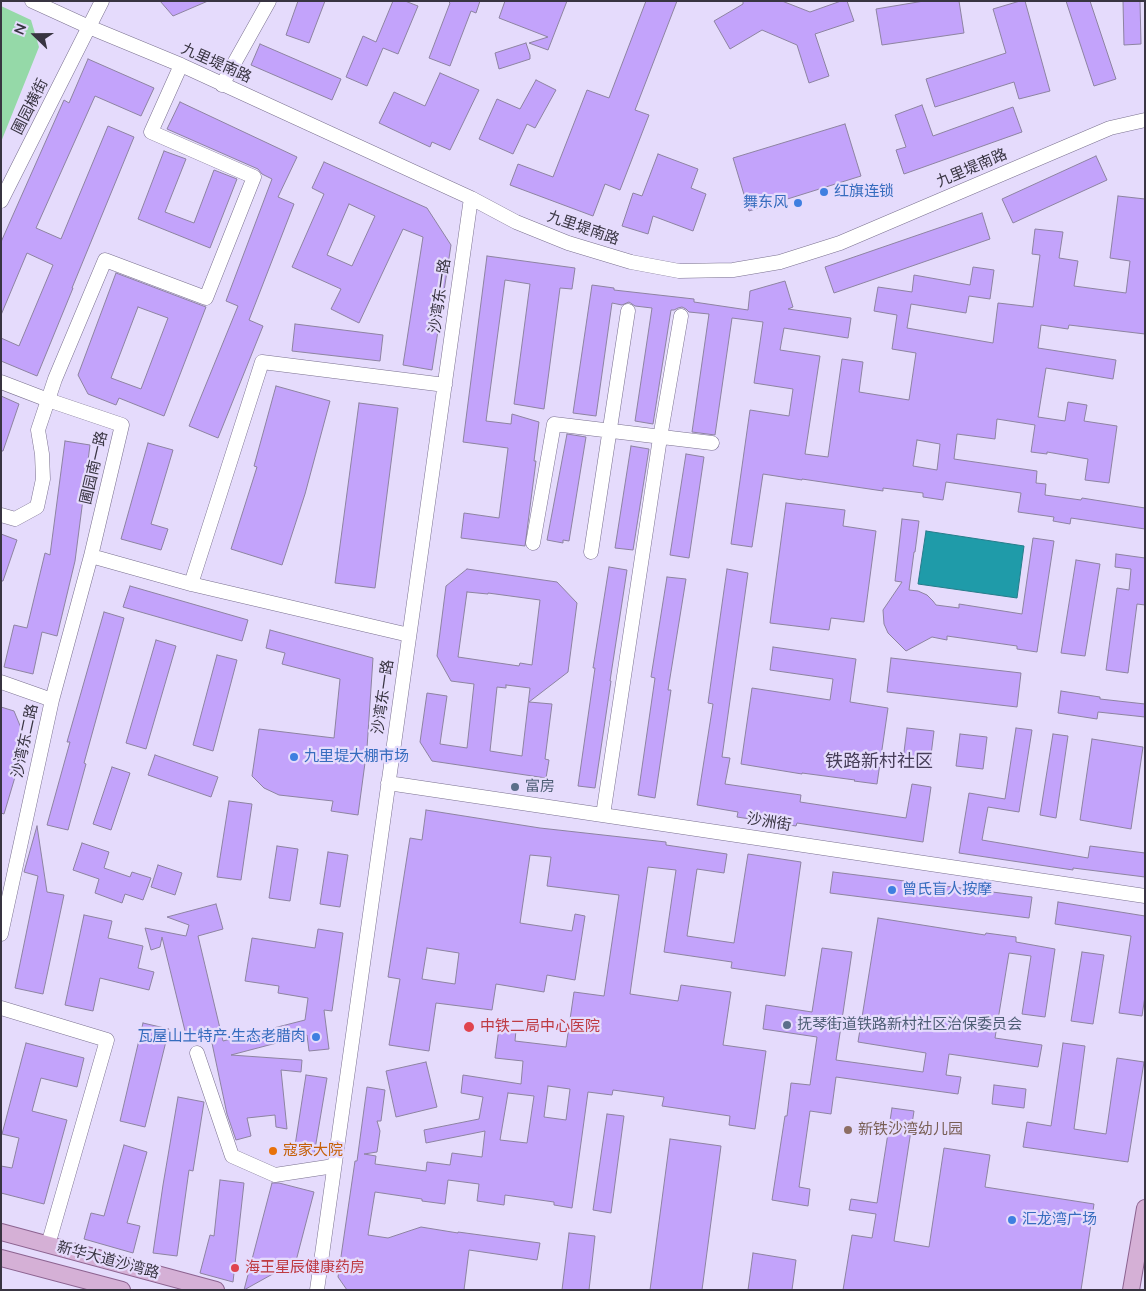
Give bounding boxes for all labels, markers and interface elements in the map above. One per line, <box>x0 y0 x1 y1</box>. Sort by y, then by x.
north arrow <box>10 10 60 60</box>
text: N <box>10 21 31 38</box>
street label: 九里堤南路 <box>178 41 254 87</box>
street label: 圃园横街 <box>9 76 53 138</box>
street label: 九里堤南路 <box>934 146 1010 192</box>
place label: 红旗连锁 <box>834 183 894 201</box>
marker: 红旗连锁 <box>818 186 830 198</box>
place label: 舞东风 <box>743 194 788 212</box>
marker: 舞东风 <box>792 197 804 209</box>
street label: 九里堤南路 <box>545 208 621 250</box>
street label: 沙湾东一路 <box>427 258 455 334</box>
street label: 圃园南一路 <box>78 429 112 507</box>
street label: 沙湾东一路 <box>370 659 398 735</box>
street label: 沙湾东二路 <box>9 702 43 780</box>
place label: 九里堤大棚市场 <box>304 748 409 766</box>
marker: 九里堤大棚市场 <box>288 751 300 763</box>
district label: 铁路新村社区 <box>825 752 933 774</box>
place label: 富房 <box>525 778 555 796</box>
marker: 富房 <box>509 781 521 793</box>
street label: 沙洲街 <box>745 811 793 835</box>
place label: 曾氏盲人按摩 <box>902 881 992 899</box>
marker: 曾氏盲人按摩 <box>886 884 898 896</box>
place label: 抚琴街道铁路新村社区治保委员会 <box>797 1016 1022 1034</box>
place label: 中铁二局中心医院 <box>480 1018 600 1036</box>
marker: 抚琴街道铁路新村社区治保委员会 <box>781 1019 793 1031</box>
marker: 中铁二局中心医院 <box>462 1020 476 1034</box>
place label: 瓦屋山土特产·生态老腊肉 <box>138 1028 306 1046</box>
marker: 瓦屋山土特产·生态老腊肉 <box>310 1031 322 1043</box>
place label: 新铁沙湾幼儿园 <box>858 1121 963 1139</box>
marker: 新铁沙湾幼儿园 <box>842 1124 854 1136</box>
place label: 寇家大院 <box>283 1142 343 1160</box>
marker: 寇家大院 <box>267 1145 279 1157</box>
place label: 汇龙湾广场 <box>1022 1211 1097 1229</box>
marker: 汇龙湾广场 <box>1006 1214 1018 1226</box>
street label: 新华大道沙湾路 <box>55 1239 161 1283</box>
place label: 海王星辰健康药房 <box>245 1259 365 1277</box>
marker: 海王星辰健康药房 <box>229 1262 241 1274</box>

